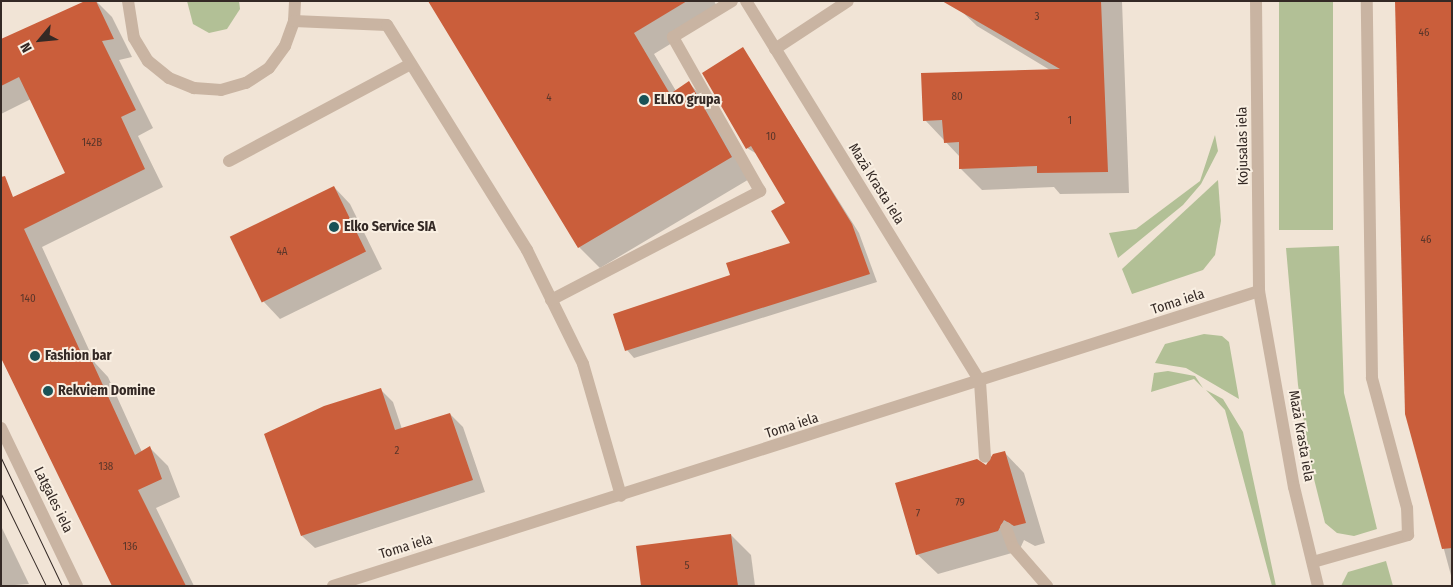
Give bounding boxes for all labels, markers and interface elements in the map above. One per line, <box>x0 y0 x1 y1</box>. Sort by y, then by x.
house number: 3 <box>1035 10 1039 24</box>
north arrow <box>15 15 65 65</box>
house number: 46 <box>1419 26 1429 40</box>
text: N <box>17 40 36 55</box>
house number: 80 <box>951 90 963 104</box>
house number: 4 <box>546 91 552 105</box>
place label: ELKO grupa <box>654 92 721 108</box>
marker: ELKO grupa <box>638 94 650 106</box>
street label: Kojusalas iela <box>1234 107 1252 185</box>
house number: 1 <box>1068 114 1072 128</box>
house number: 10 <box>766 130 776 144</box>
house number: 142B <box>82 136 102 150</box>
street label: Mazā Krasta iela <box>844 140 908 228</box>
place label: Elko Service SIA <box>344 219 436 235</box>
marker: Elko Service SIA <box>328 221 340 233</box>
house number: 46 <box>1421 233 1431 247</box>
house number: 4A <box>276 245 288 259</box>
street label: Toma iela <box>1149 286 1207 318</box>
house number: 140 <box>20 292 36 306</box>
place label: Fashion bar <box>45 348 112 364</box>
marker: Fashion bar <box>29 350 41 362</box>
place label: Rekviem Domine <box>58 383 155 399</box>
marker: Rekviem Domine <box>42 385 54 397</box>
street label: Mazā Krasta iela <box>1285 389 1317 483</box>
street label: Toma iela <box>763 410 821 442</box>
house number: 2 <box>395 444 399 458</box>
house number: 138 <box>99 460 113 474</box>
street label: Latgales iela <box>30 464 76 536</box>
house number: 79 <box>955 496 965 510</box>
house number: 7 <box>916 507 920 521</box>
street label: Toma iela <box>377 531 435 563</box>
house number: 136 <box>123 540 137 554</box>
house number: 5 <box>684 559 690 573</box>

